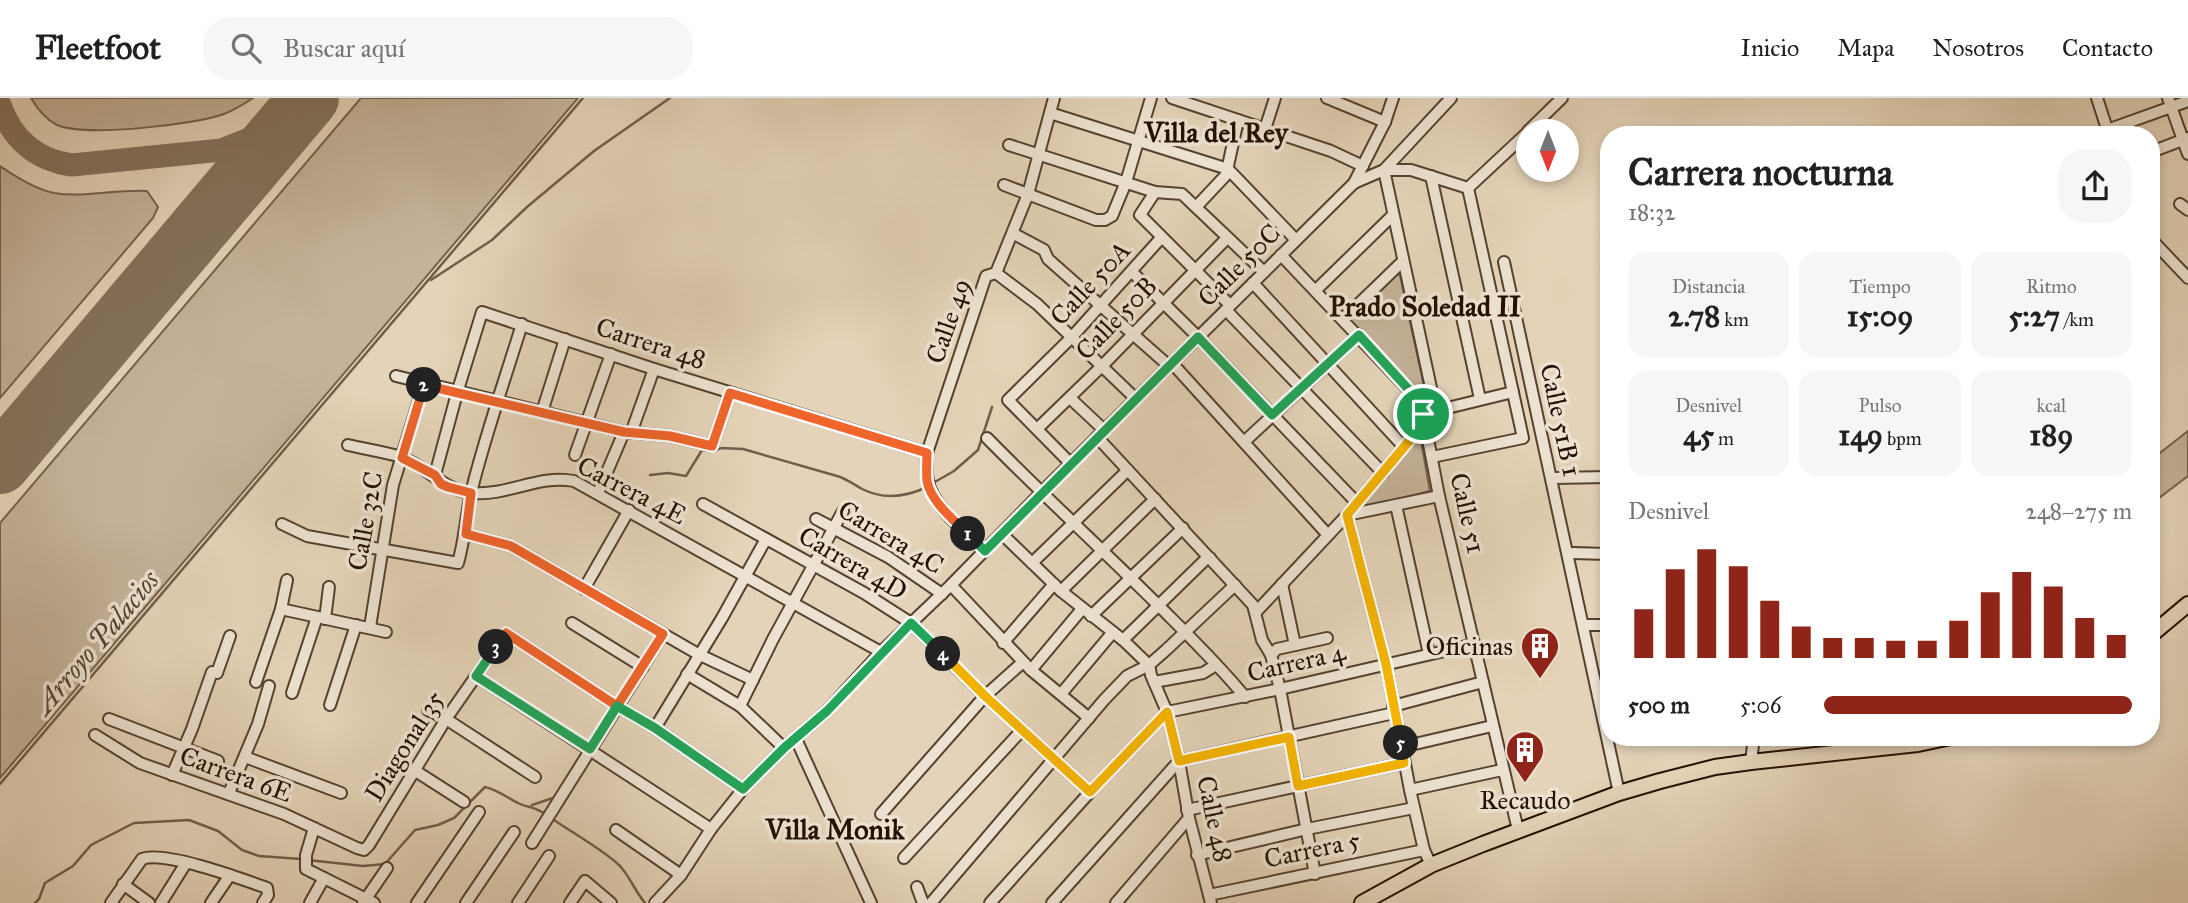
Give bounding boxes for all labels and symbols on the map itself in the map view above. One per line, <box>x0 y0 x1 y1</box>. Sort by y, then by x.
district label: Villa del Rey <box>1143 115 1289 150</box>
north arrow <box>1516 119 1578 182</box>
street label: Calle 50C <box>1191 217 1287 313</box>
street label: Calle 50A <box>1043 234 1137 332</box>
street label: Calle 50B <box>1069 270 1163 366</box>
street label: Calle 49 <box>919 274 977 368</box>
district label: Prado Soledad II <box>1329 289 1521 324</box>
street label: Carrera 48 <box>592 310 710 376</box>
street label: Calle 51B 1 <box>1533 361 1589 479</box>
pin: 2 <box>406 368 442 402</box>
pin <box>1393 384 1453 444</box>
street label: Carrera 4E <box>572 449 692 531</box>
street label: Calle 32C <box>341 469 389 573</box>
street label: Calle 51 <box>1443 470 1493 556</box>
street label: Carrera 4C <box>832 493 950 581</box>
pin: 1 <box>950 516 986 551</box>
street label: Carrera 4D <box>793 519 913 607</box>
water label: Arroyo Palacios <box>24 563 167 724</box>
building icon: Oficinas <box>1519 625 1561 680</box>
pin: 3 <box>478 630 514 664</box>
place label: Oficinas <box>1425 630 1513 662</box>
street label: Carrera 4 <box>1244 635 1349 689</box>
pin: 4 <box>926 636 960 672</box>
street label: Diagonal 35 <box>358 685 450 807</box>
pin: 5 <box>1384 726 1418 760</box>
building icon: Recaudo <box>1504 729 1546 784</box>
street label: Carrera 6E <box>175 739 297 809</box>
street label: Calle 48 <box>1190 773 1240 865</box>
place label: Recaudo <box>1479 784 1571 816</box>
district label: Villa Monik <box>765 812 905 847</box>
street label: Carrera 5 <box>1261 823 1363 875</box>

